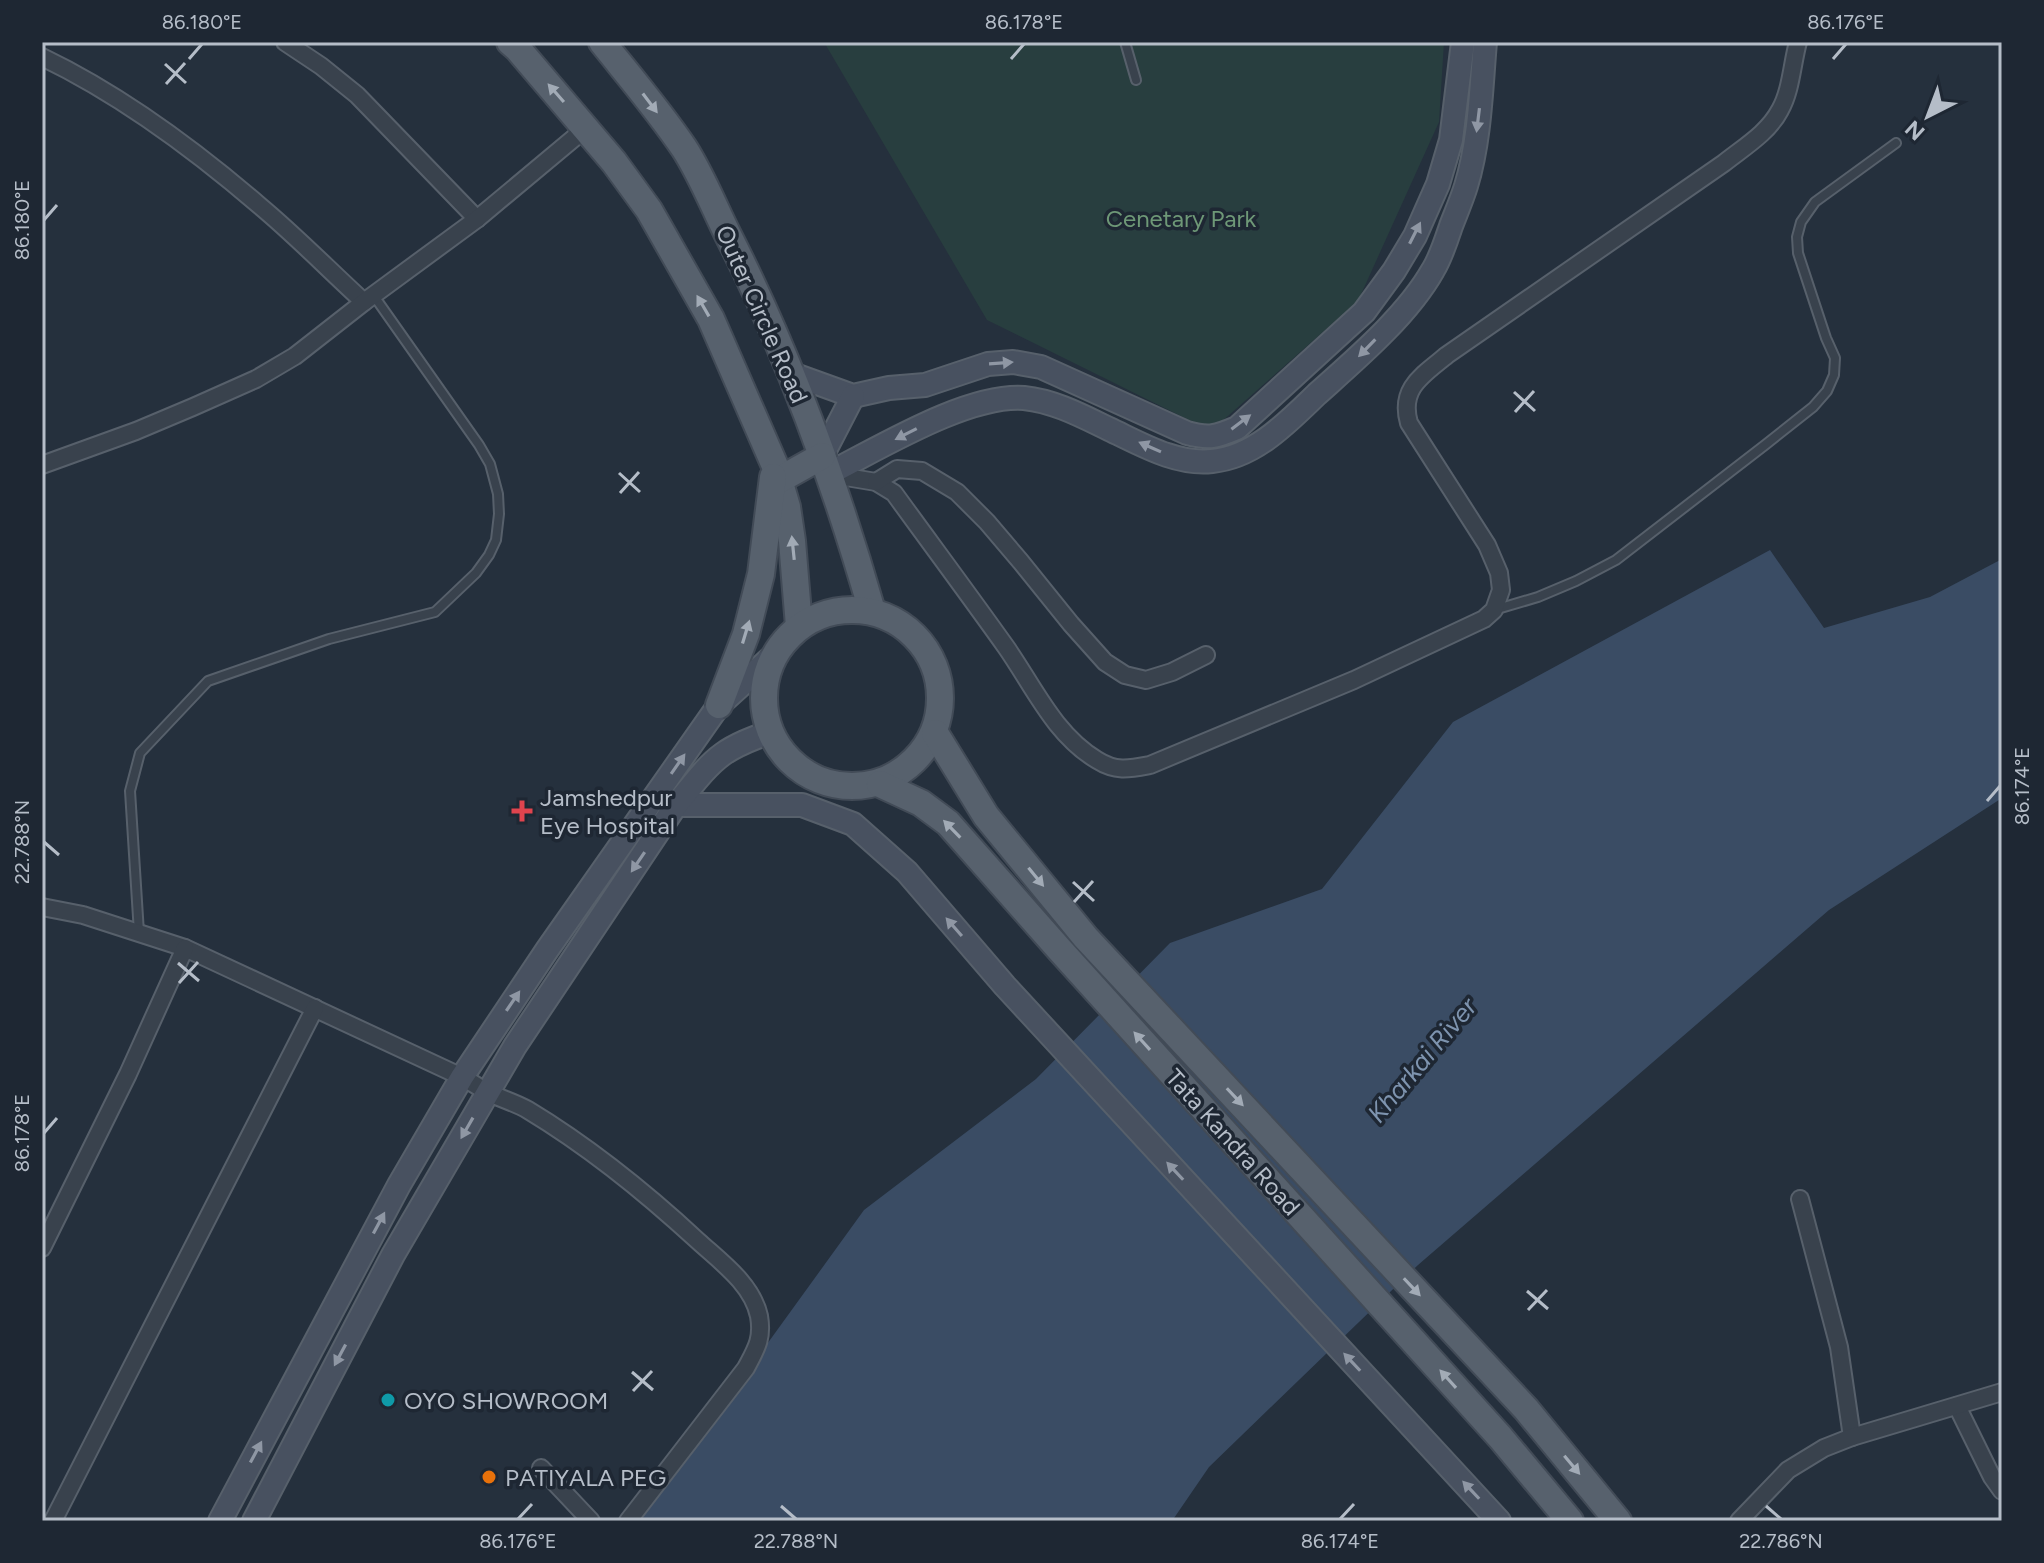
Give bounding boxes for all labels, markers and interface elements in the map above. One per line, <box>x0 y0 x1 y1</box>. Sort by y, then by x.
text: 86.180°E <box>162 10 242 34</box>
text: 86.178°E <box>985 10 1063 34</box>
text: 86.176°E <box>1807 10 1885 34</box>
north arrow <box>1888 76 1968 156</box>
one-way arrow <box>548 83 565 103</box>
one-way arrow <box>642 92 658 114</box>
one-way arrow <box>1471 108 1484 133</box>
text: N <box>1900 115 1930 146</box>
text: 86.180°E <box>10 180 34 260</box>
park label: Cenetary Park <box>1106 204 1257 233</box>
street label: Outer Circle Road <box>710 221 814 407</box>
one-way arrow <box>1409 221 1422 244</box>
one-way arrow <box>696 295 710 317</box>
one-way arrow <box>1358 338 1377 357</box>
one-way arrow <box>989 356 1014 369</box>
one-way arrow <box>1231 415 1251 431</box>
one-way arrow <box>895 428 918 441</box>
one-way arrow <box>1138 440 1161 454</box>
one-way arrow <box>786 535 799 560</box>
one-way arrow <box>740 620 753 644</box>
text: 86.174°E <box>2010 747 2034 825</box>
one-way arrow <box>670 754 685 775</box>
place label: Jamshedpur Eye Hospital <box>540 783 675 840</box>
text: 22.788°N <box>10 800 34 884</box>
marker: Jamshedpur Eye Hospital <box>511 800 533 822</box>
one-way arrow <box>944 820 962 839</box>
one-way arrow <box>631 852 646 873</box>
one-way arrow <box>1027 866 1044 886</box>
one-way arrow <box>946 917 963 937</box>
one-way arrow <box>506 990 521 1011</box>
water label: Kharkai River <box>1361 990 1484 1129</box>
one-way arrow <box>1133 1032 1151 1051</box>
street label: Tata Kandra Road <box>1160 1063 1306 1221</box>
one-way arrow <box>1225 1087 1243 1106</box>
text: 86.178°E <box>10 1094 34 1172</box>
one-way arrow <box>460 1117 474 1139</box>
one-way arrow <box>1167 1161 1185 1180</box>
one-way arrow <box>372 1212 386 1234</box>
one-way arrow <box>1403 1277 1421 1296</box>
one-way arrow <box>334 1344 347 1367</box>
one-way arrow <box>1343 1352 1361 1371</box>
one-way arrow <box>1439 1370 1457 1389</box>
place label: OYO SHOWROOM <box>404 1386 608 1415</box>
marker: OYO SHOWROOM <box>379 1391 397 1409</box>
one-way arrow <box>250 1441 263 1464</box>
one-way arrow <box>1563 1455 1580 1475</box>
place label: PATIYALA PEG <box>505 1463 666 1492</box>
marker: PATIYALA PEG <box>480 1468 498 1486</box>
one-way arrow <box>1463 1481 1481 1500</box>
text: 86.176°E <box>479 1529 557 1553</box>
text: 22.788°N <box>754 1529 838 1553</box>
text: 86.174°E <box>1301 1529 1379 1553</box>
text: 22.786°N <box>1739 1529 1823 1553</box>

